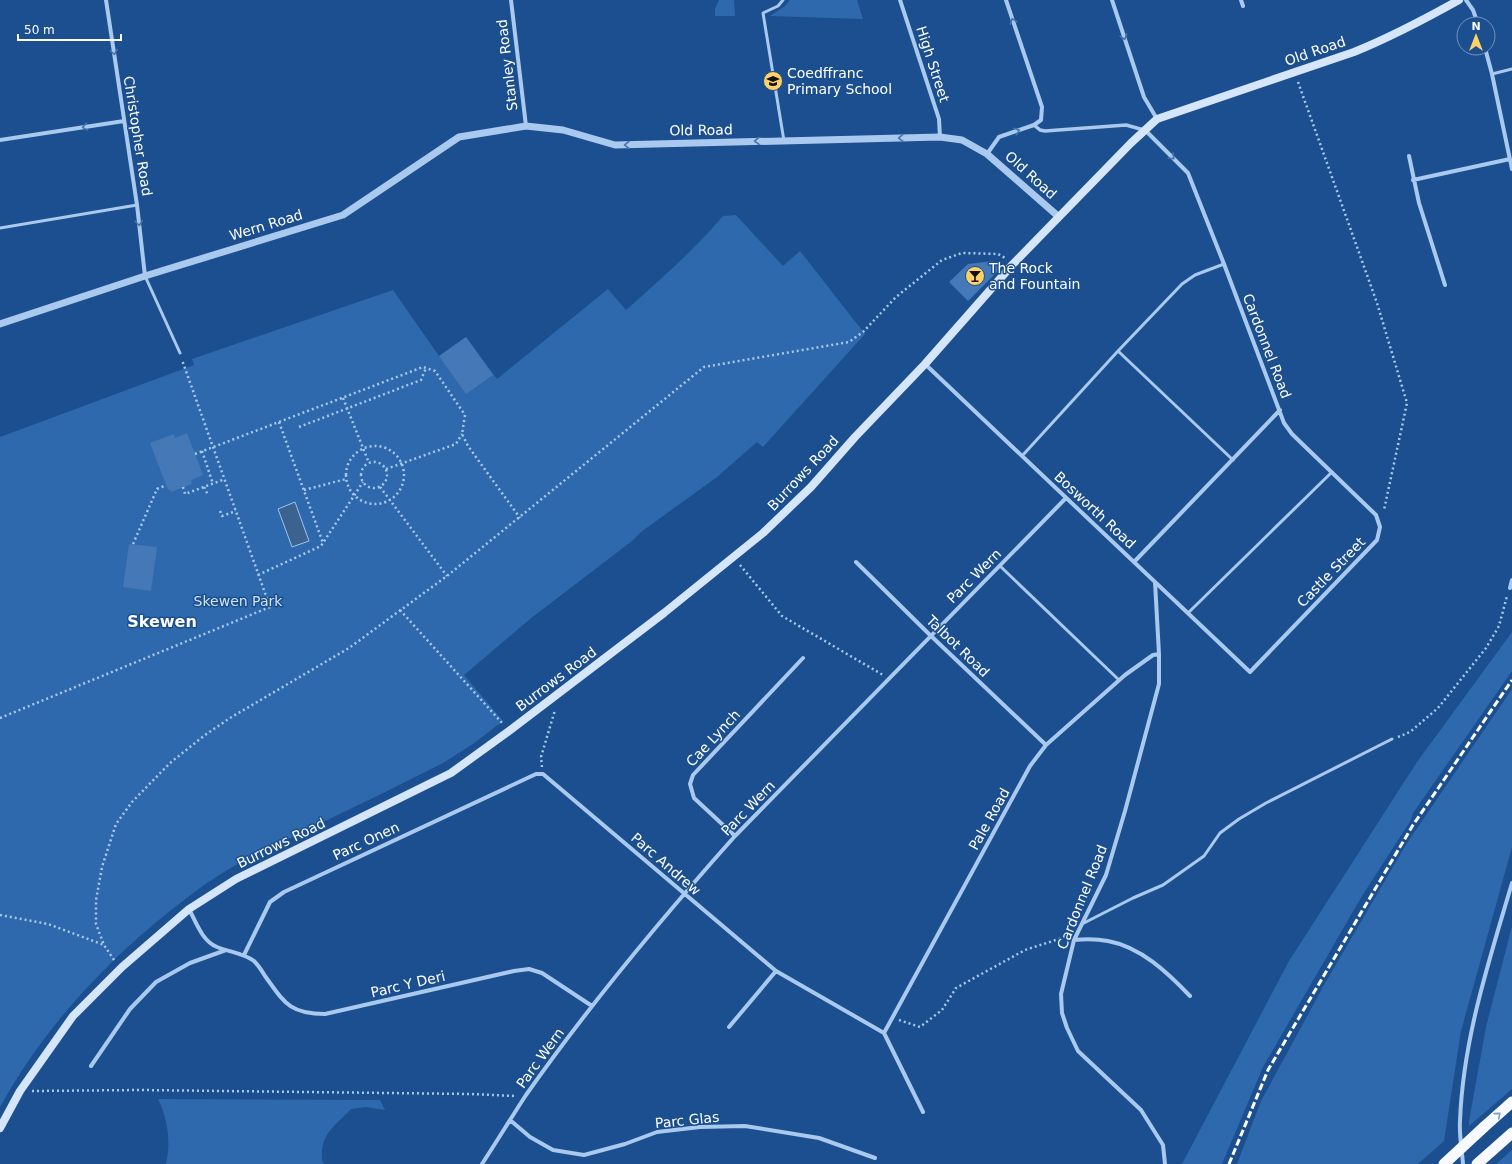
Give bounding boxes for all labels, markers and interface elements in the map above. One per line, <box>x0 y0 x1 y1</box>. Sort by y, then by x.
scale bar <box>18 16 121 42</box>
north arrow <box>1456 16 1496 56</box>
street label: Stanley Road <box>493 18 521 112</box>
one-way arrow <box>1010 18 1018 25</box>
text: N <box>1471 20 1481 33</box>
text: 50 m <box>24 23 55 37</box>
street label: High Street <box>913 24 953 105</box>
one-way arrow <box>1119 33 1128 40</box>
street label: Old Road <box>1282 33 1348 69</box>
one-way arrow <box>109 49 118 56</box>
place label: Coedffranc Primary School <box>787 65 892 97</box>
school or university icon: Coedffranc Primary School <box>762 70 784 92</box>
street label: Christopher Road <box>121 75 155 197</box>
street label: Old Road <box>669 121 733 139</box>
one-way arrow <box>82 122 88 131</box>
one-way arrow <box>1013 127 1020 135</box>
one-way arrow <box>898 134 904 142</box>
one-way arrow <box>754 137 760 146</box>
one-way arrow <box>624 140 630 149</box>
street label: Old Road <box>1002 148 1060 202</box>
one-way arrow <box>1167 152 1175 160</box>
street label: Wern Road <box>228 206 304 244</box>
one-way arrow <box>134 220 143 226</box>
place label: The Rock and Fountain <box>988 260 1081 292</box>
bar icon: The Rock and Fountain <box>964 265 986 287</box>
street label: Cardonnel Road <box>1240 291 1294 401</box>
street label: Burrows Road <box>764 432 842 514</box>
street label: Bosworth Road <box>1051 468 1139 552</box>
street label: Castle Street <box>1294 533 1369 610</box>
street label: Parc Wern <box>944 546 1004 606</box>
park label: Skewen Park <box>194 593 283 609</box>
street label: Talbot Road <box>923 611 993 680</box>
district label: Skewen <box>127 612 197 631</box>
street label: Burrows Road <box>513 644 599 714</box>
street label: Cae Lynch <box>683 706 743 770</box>
street label: Parc Wern <box>718 777 778 839</box>
street label: Pale Road <box>965 785 1013 853</box>
street label: Burrows Road <box>234 815 328 871</box>
street label: Parc Onen <box>330 819 402 863</box>
street label: Parc Andrew <box>628 829 704 899</box>
street label: Cardonnel Road <box>1054 842 1110 952</box>
street label: Parc Y Deri <box>369 968 447 1000</box>
street label: Parc Wern <box>513 1025 567 1091</box>
street label: Parc Glas <box>654 1109 720 1131</box>
one-way arrow <box>1493 1112 1501 1119</box>

